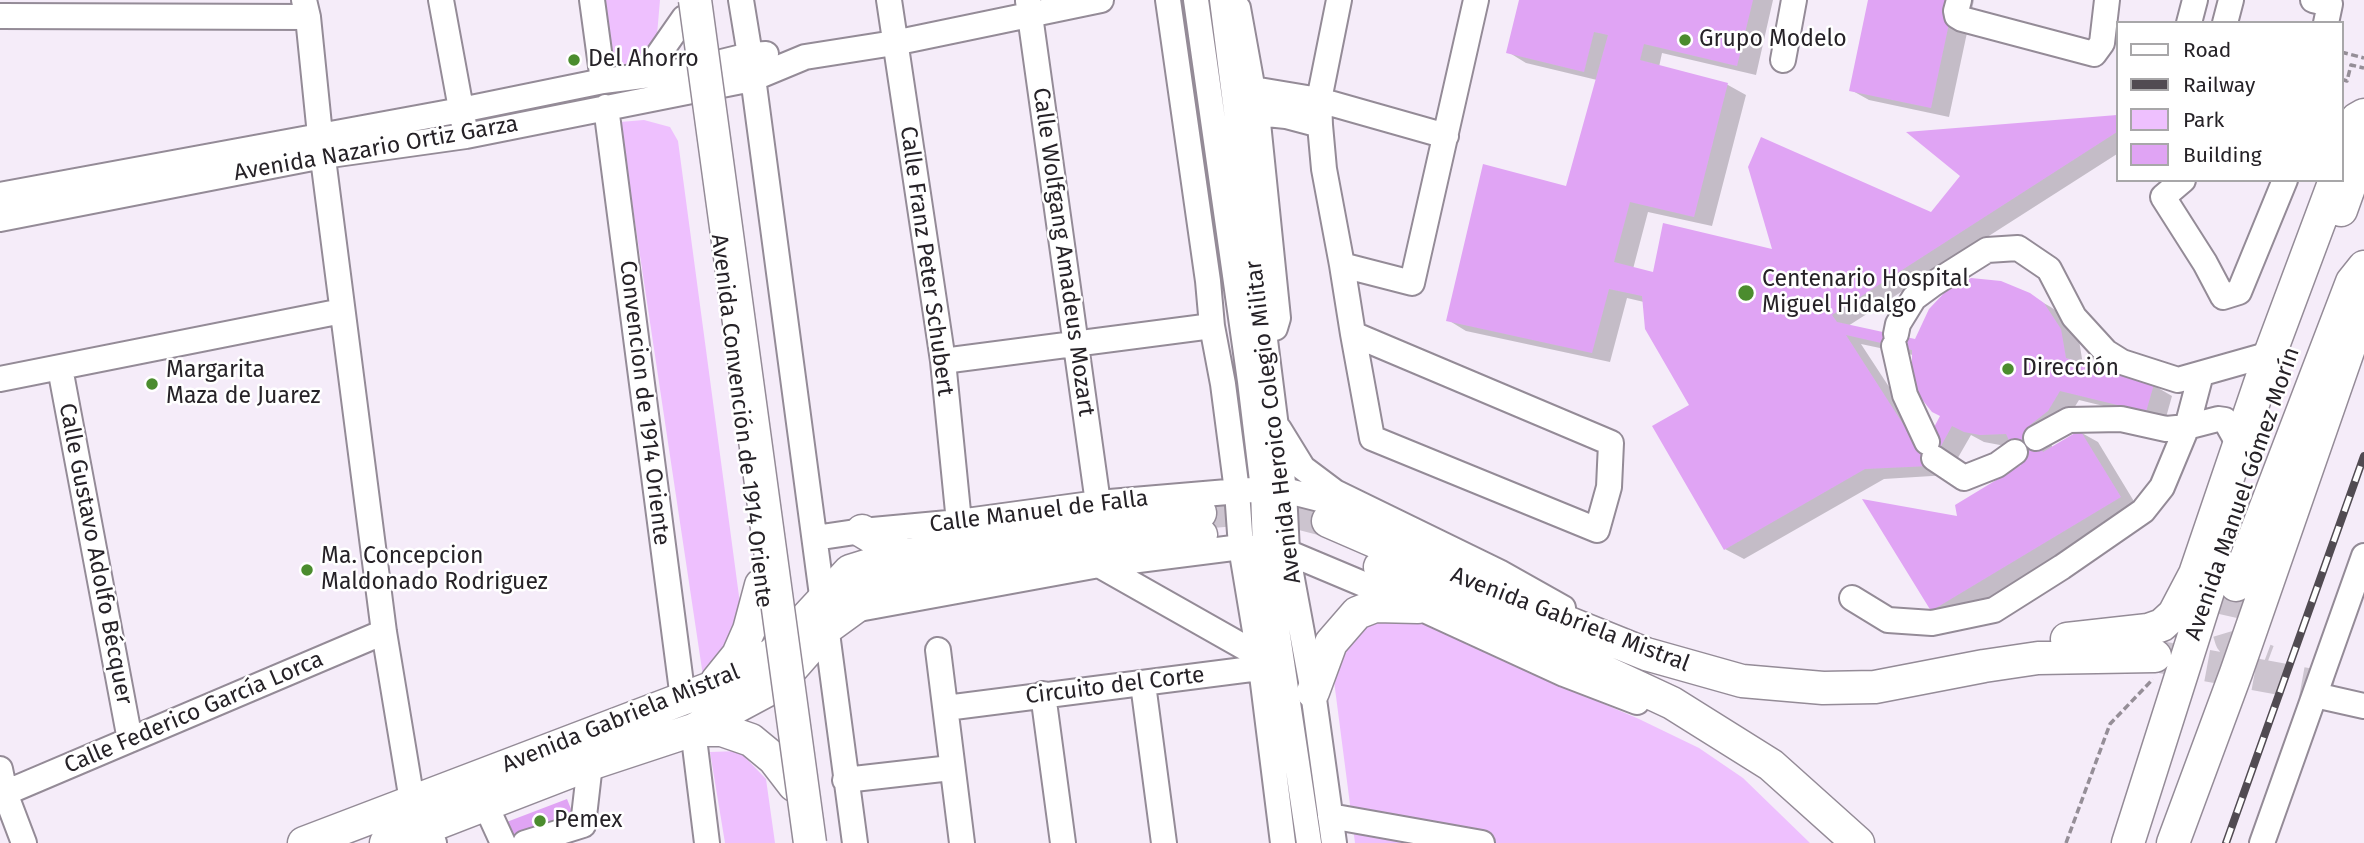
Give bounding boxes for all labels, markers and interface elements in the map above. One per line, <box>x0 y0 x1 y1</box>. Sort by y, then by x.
legend <box>2116 21 2343 182</box>
place label: Grupo Modelo <box>1699 26 1847 54</box>
marker: Grupo Modelo <box>1677 32 1693 48</box>
text: Road <box>2183 37 2231 63</box>
place label: Del Ahorro <box>588 46 699 74</box>
marker: Del Ahorro <box>566 52 582 68</box>
text: Railway <box>2183 72 2255 98</box>
street label: Calle Wolfgang Amadeus Mozart <box>1026 86 1100 418</box>
text: Park <box>2183 107 2224 133</box>
street label: Avenida Nazario Ortiz Garza <box>232 110 520 188</box>
street label: Calle Franz Peter Schubert <box>893 124 959 398</box>
text: Building <box>2183 142 2262 168</box>
street label: Avenida Convención de 1914 Oriente <box>704 233 778 609</box>
street label: Convencion de 1914 Oriente <box>613 259 675 547</box>
street label: Avenida Heroico Colegio Militar <box>1240 259 1308 585</box>
place label: Centenario Hospital Miguel Hidalgo <box>1762 266 1969 320</box>
marker: Centenario Hospital Miguel Hidalgo <box>1736 283 1756 303</box>
street label: Avenida Manuel Gómez Morín <box>2180 344 2306 644</box>
place label: Dirección <box>2022 355 2119 383</box>
place label: Margarita Maza de Juarez <box>166 357 321 411</box>
marker: Dirección <box>2000 361 2016 377</box>
marker: Margarita Maza de Juarez <box>144 376 160 392</box>
street label: Calle Gustavo Adolfo Bécquer <box>52 401 138 707</box>
street label: Calle Manuel de Falla <box>928 485 1150 539</box>
place label: Ma. Concepcion Maldonado Rodriguez <box>321 543 548 597</box>
marker: Ma. Concepcion Maldonado Rodriguez <box>299 562 315 578</box>
street label: Avenida Gabriela Mistral <box>1447 562 1693 678</box>
street label: Calle Federico García Lorca <box>60 646 328 780</box>
street label: Avenida Gabriela Mistral <box>498 659 744 779</box>
street label: Circuito del Corte <box>1024 661 1206 711</box>
place label: Pemex <box>554 807 622 835</box>
marker: Pemex <box>532 813 548 829</box>

